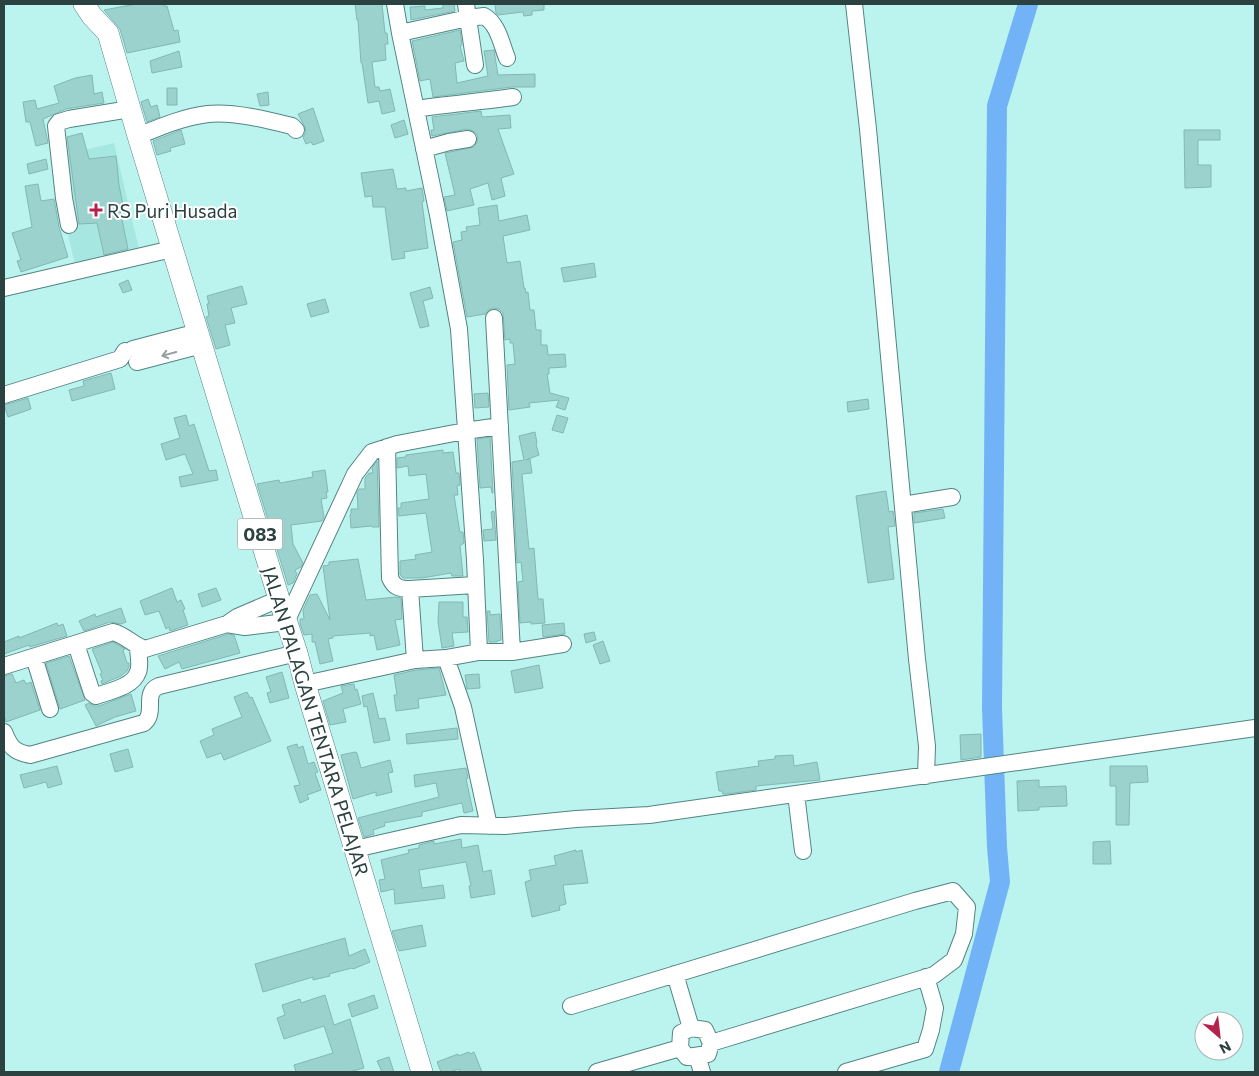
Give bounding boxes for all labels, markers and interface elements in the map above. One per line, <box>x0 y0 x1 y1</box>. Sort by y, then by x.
place label: RS Puri Husada <box>107 199 238 222</box>
marker: RS Puri Husada <box>89 203 103 217</box>
one-way arrow <box>162 349 178 359</box>
road number: 083 <box>238 518 282 550</box>
street label: JALAN PALAGAN TENTARA PELAJAR <box>258 563 374 879</box>
north arrow <box>1194 1011 1244 1061</box>
text: N <box>1217 1038 1234 1058</box>

